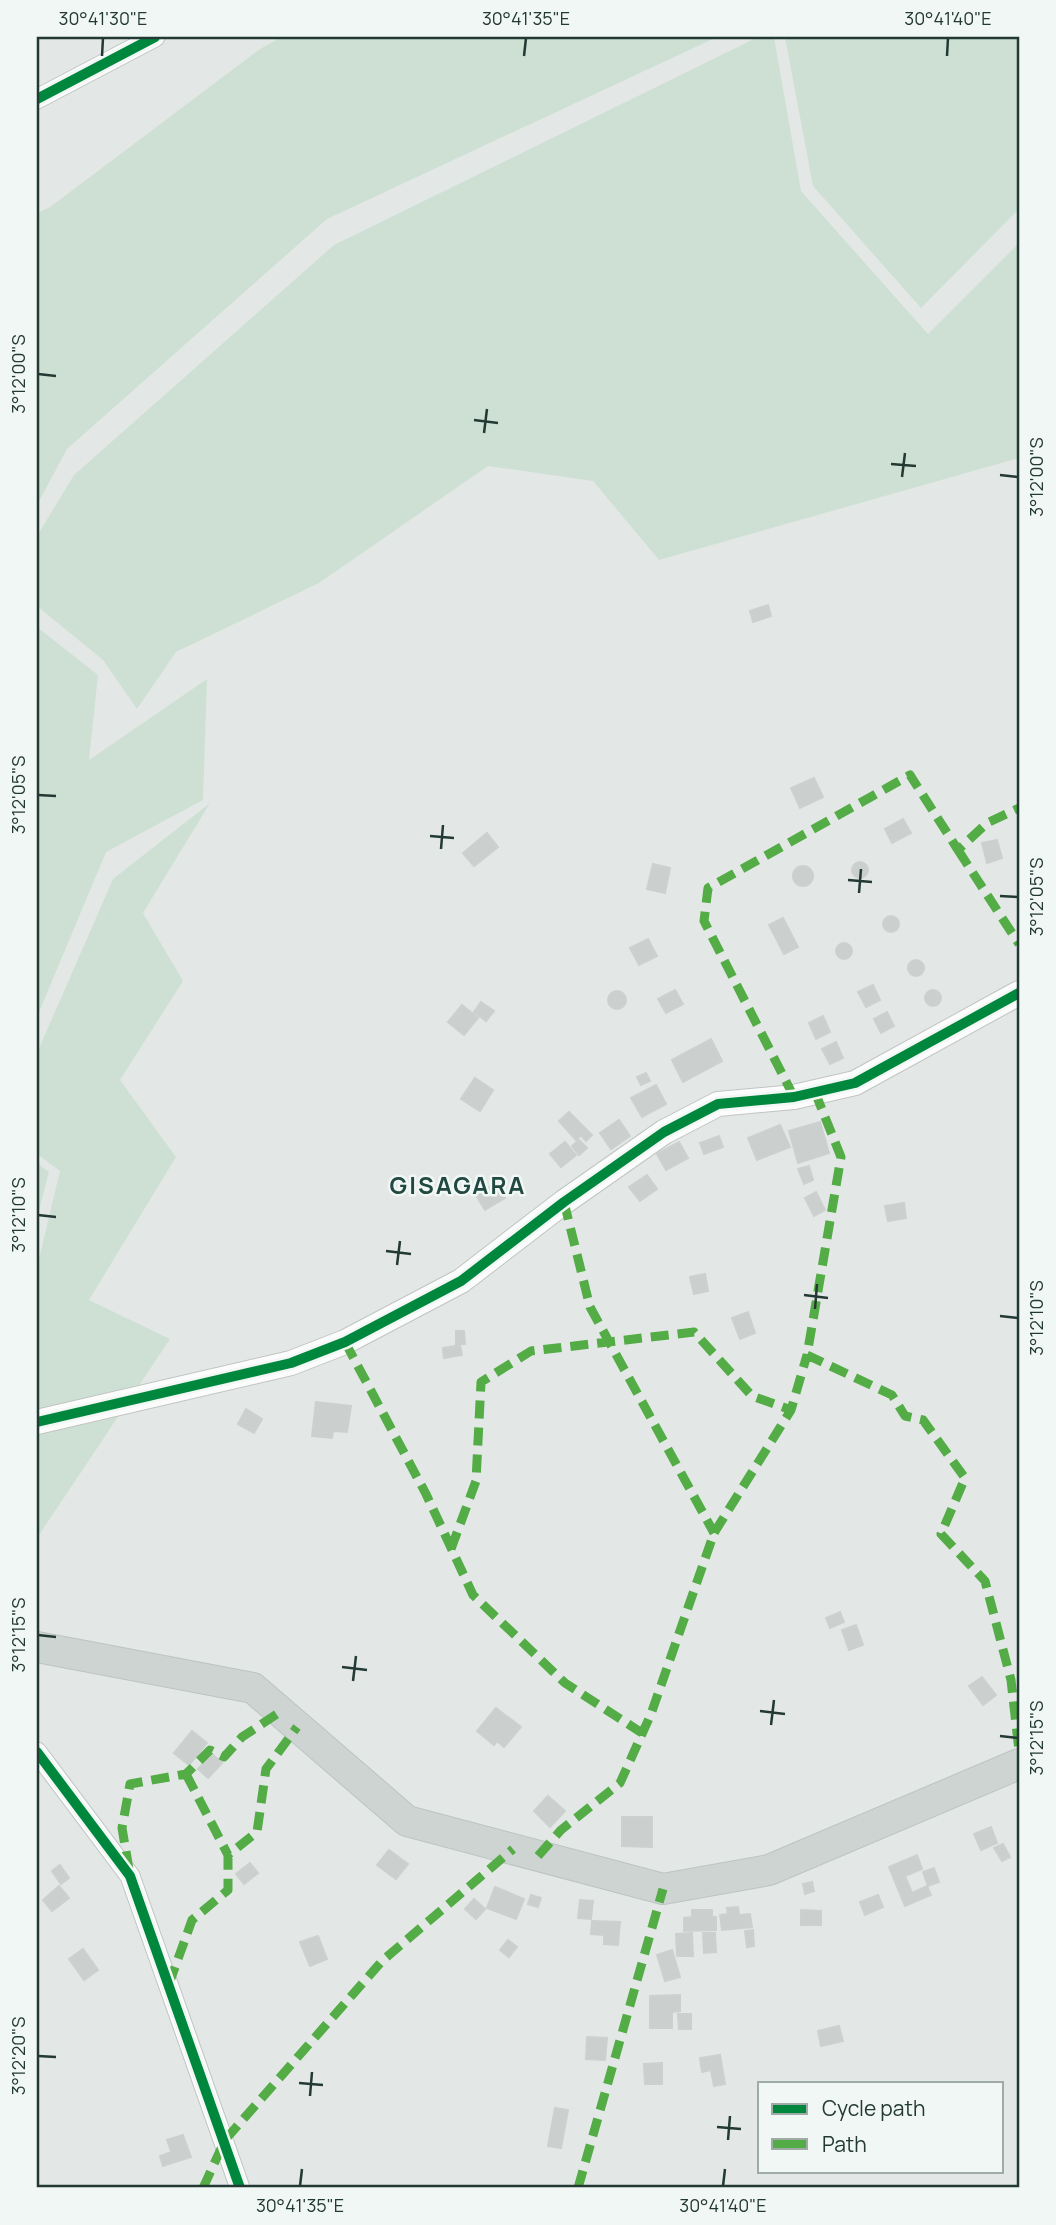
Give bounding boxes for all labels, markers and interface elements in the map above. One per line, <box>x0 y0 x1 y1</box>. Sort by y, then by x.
text: 30°41'30"E <box>59 6 147 30</box>
text: 30°41'35"E <box>482 6 570 30</box>
text: 30°41'40"E <box>904 6 992 30</box>
text: 3°12'00"S <box>6 334 30 414</box>
text: 3°12'00"S <box>1024 437 1048 517</box>
text: 3°12'05"S <box>6 756 30 834</box>
text: 3°12'05"S <box>1024 858 1048 936</box>
district label: GISAGARA <box>390 1168 526 1201</box>
text: 3°12'10"S <box>6 1177 30 1253</box>
text: 3°12'10"S <box>1024 1280 1048 1356</box>
text: 3°12'15"S <box>6 1598 30 1672</box>
text: 3°12'15"S <box>1024 1701 1048 1775</box>
text: 3°12'20"S <box>6 2017 30 2095</box>
legend <box>758 2082 1004 2172</box>
text: Cycle path <box>822 2094 925 2122</box>
text: Path <box>822 2130 867 2158</box>
text: 30°41'35"E <box>256 2193 344 2217</box>
text: 30°41'40"E <box>679 2193 767 2217</box>

